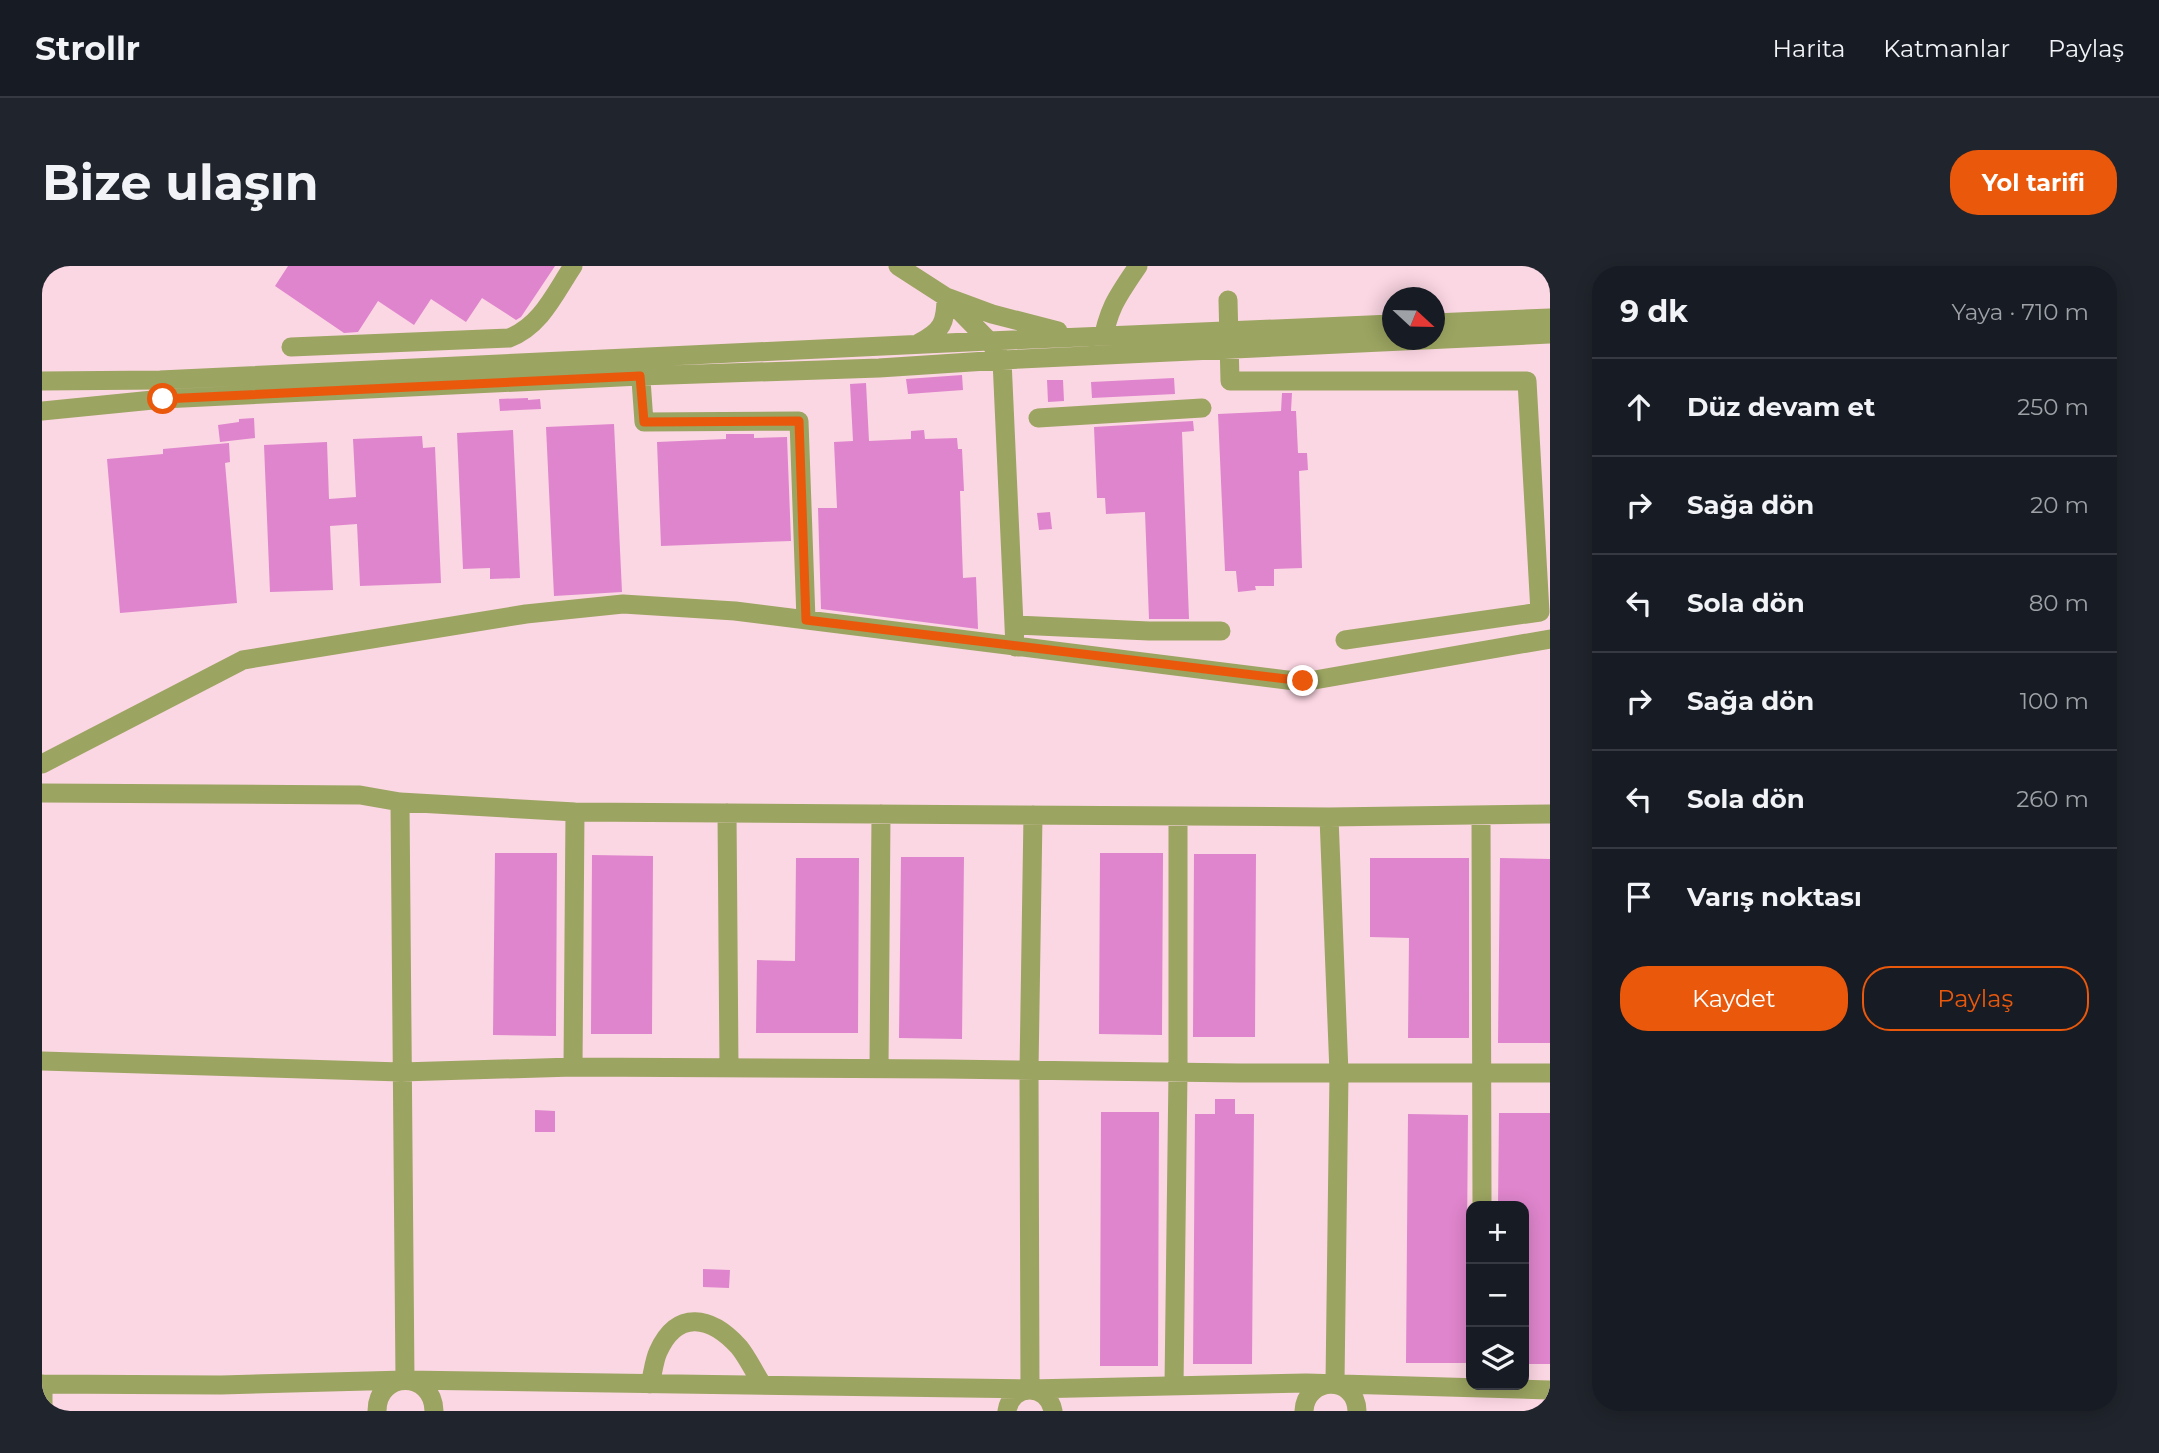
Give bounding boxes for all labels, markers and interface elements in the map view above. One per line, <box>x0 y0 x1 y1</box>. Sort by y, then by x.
text: Strollr <box>35 28 140 68</box>
text: Harita <box>1773 34 1845 63</box>
text: Katmanlar <box>1883 34 2010 63</box>
text: Paylaş <box>2048 34 2124 63</box>
button: Yol tarifi <box>1950 150 2117 215</box>
text: Bize ulaşın <box>42 153 319 212</box>
north arrow <box>1382 287 1445 350</box>
text: 9 dk <box>1620 293 1688 330</box>
text: Yaya · 710 m <box>1952 298 2089 326</box>
route start <box>147 383 178 414</box>
icon: ahead <box>1620 388 1658 426</box>
text: Düz devam et <box>1687 391 1875 423</box>
text: 250 m <box>2017 393 2089 421</box>
icon: right <box>1620 486 1658 524</box>
text: Sağa dön <box>1687 489 1814 521</box>
text: 20 m <box>2030 491 2089 519</box>
icon: left <box>1620 584 1658 622</box>
text: Sola dön <box>1687 587 1805 619</box>
text: 80 m <box>2029 589 2089 617</box>
route end <box>1287 665 1318 696</box>
icon: right <box>1620 682 1658 720</box>
text: Sağa dön <box>1687 685 1814 717</box>
text: 100 m <box>2020 687 2089 715</box>
icon: left <box>1620 780 1658 818</box>
text: Sola dön <box>1687 783 1805 815</box>
text: 260 m <box>2016 785 2089 813</box>
icon: arrive <box>1620 878 1658 916</box>
text: Varış noktası <box>1687 881 1862 913</box>
button: Kaydet <box>1620 966 1848 1031</box>
button: Paylaş <box>1862 966 2089 1031</box>
map controls <box>1466 1201 1529 1390</box>
button: + <box>1466 1201 1529 1264</box>
button: − <box>1466 1264 1529 1327</box>
button: layers <box>1466 1327 1529 1390</box>

